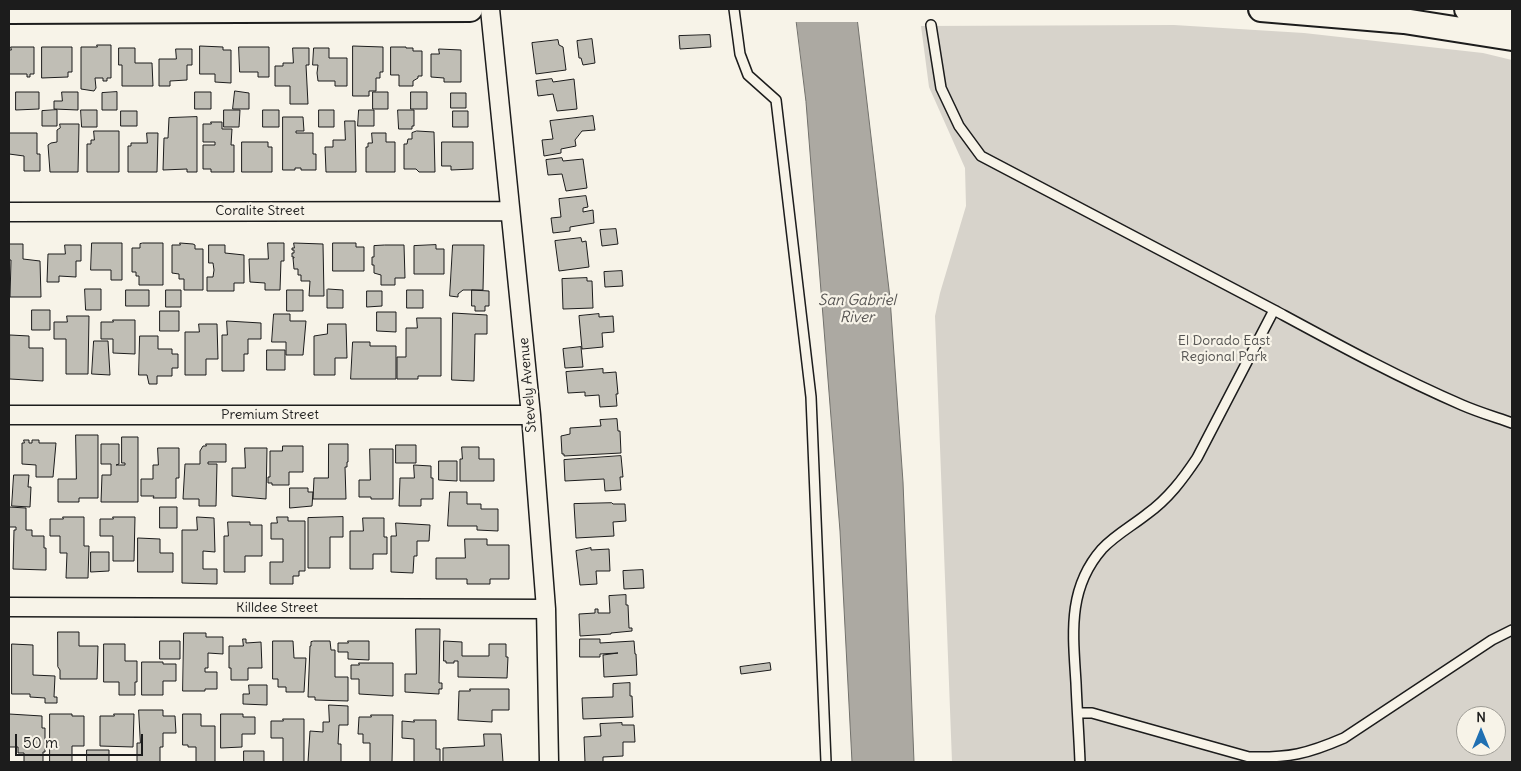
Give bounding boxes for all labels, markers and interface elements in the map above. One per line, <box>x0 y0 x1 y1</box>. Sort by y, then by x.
street label: Coralite Street <box>215 203 305 219</box>
water label: San Gabriel River <box>818 292 896 327</box>
park label: El Dorado East Regional Park <box>1178 333 1270 366</box>
street label: Stevely Avenue <box>515 337 541 433</box>
street label: Premium Street <box>221 407 319 423</box>
street label: Killdee Street <box>236 600 318 616</box>
north arrow <box>1456 706 1506 756</box>
text: N <box>1476 708 1486 726</box>
scale bar <box>18 724 145 756</box>
text: 50 m <box>23 733 58 752</box>

